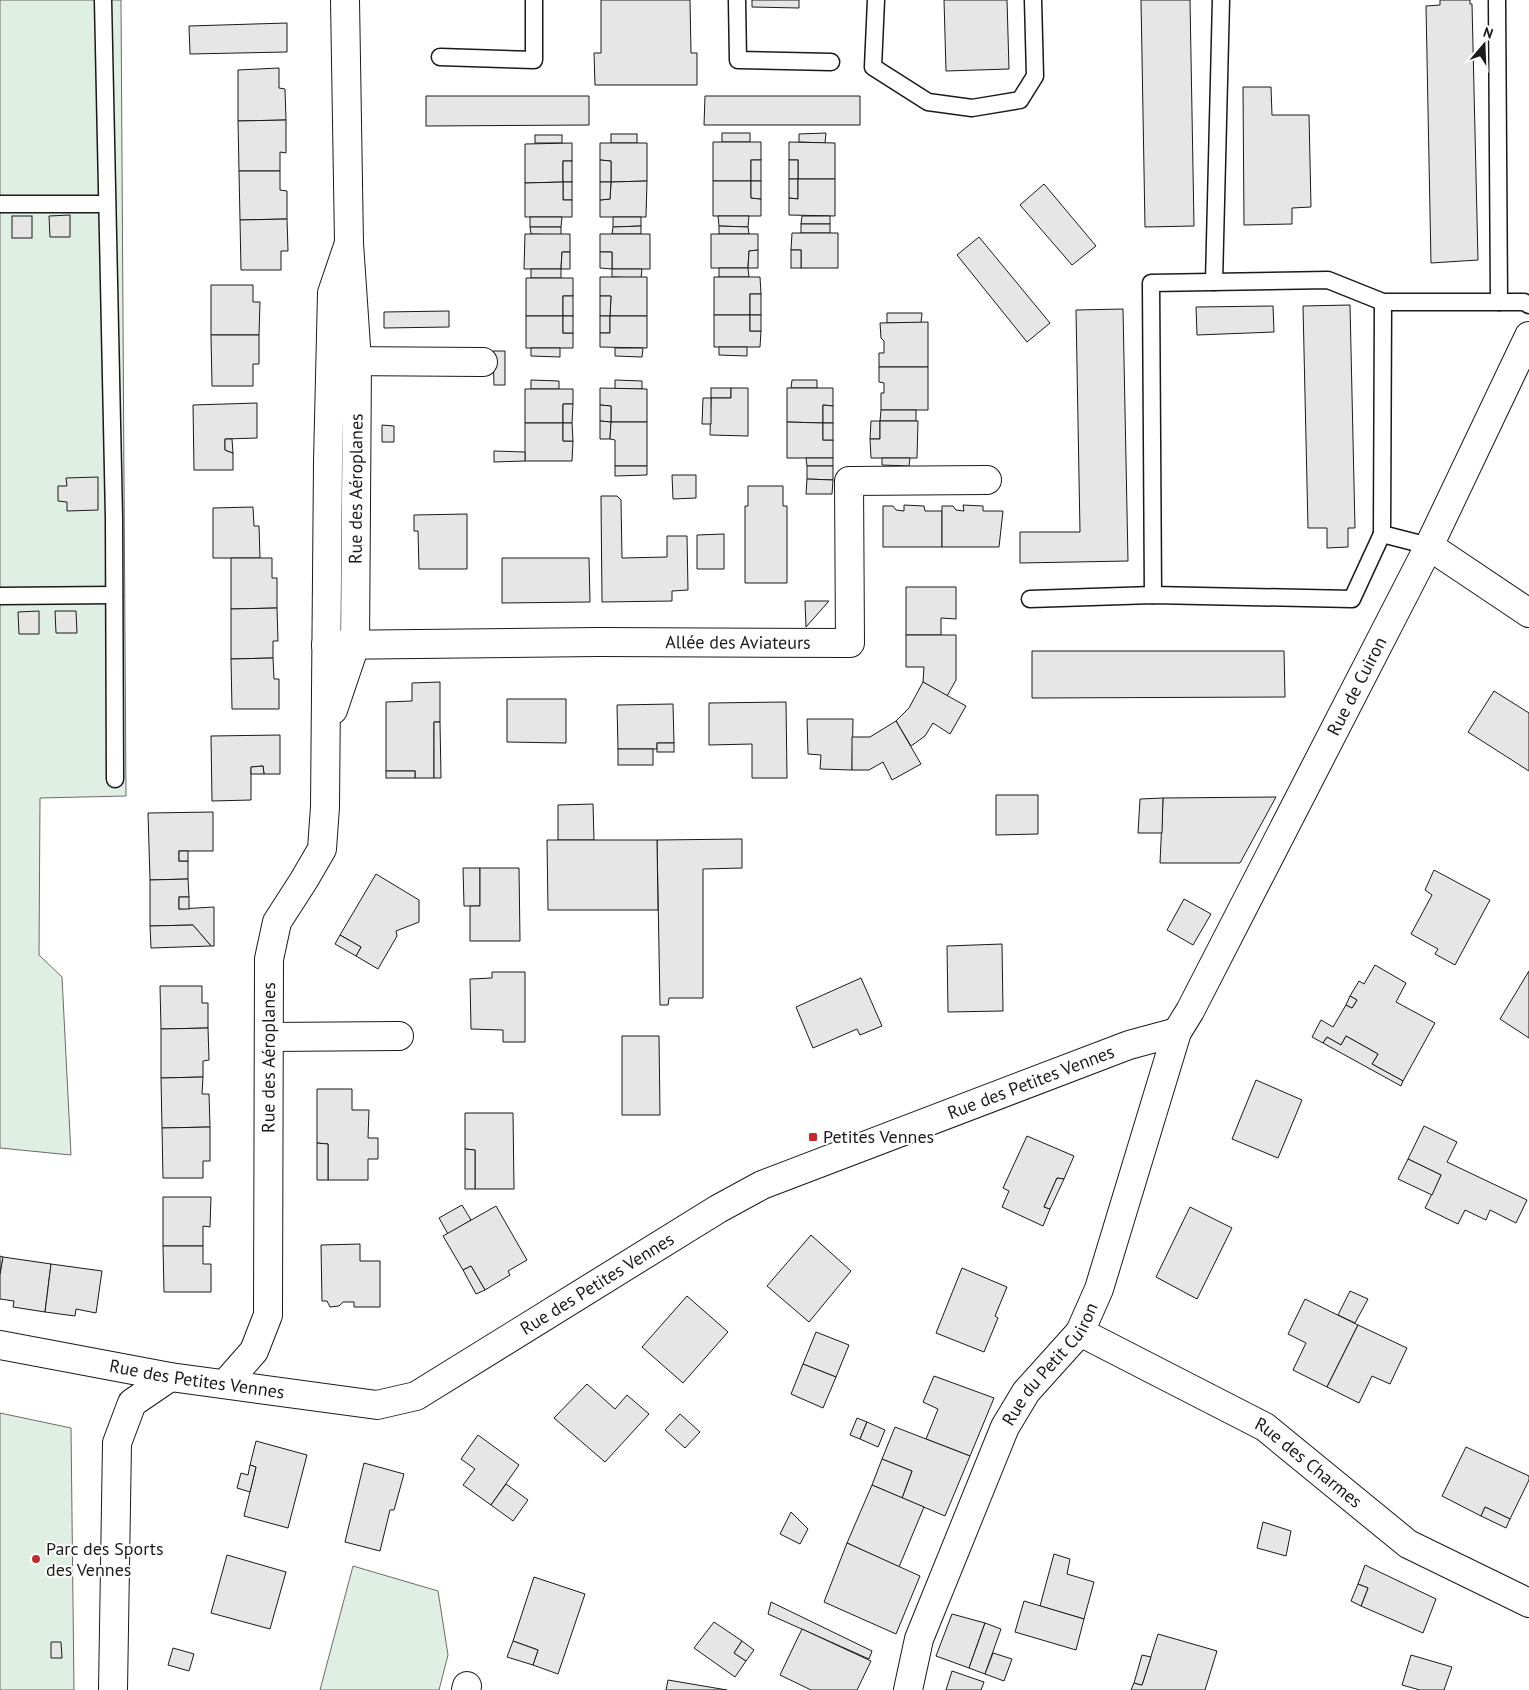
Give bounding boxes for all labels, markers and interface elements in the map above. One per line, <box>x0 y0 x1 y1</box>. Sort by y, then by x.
north arrow <box>1459 20 1509 70</box>
text: N <box>1481 23 1496 43</box>
street label: Rue des Aéroplanes <box>344 413 368 564</box>
street label: Allée des Aviateurs <box>665 630 811 654</box>
street label: Rue de Cuiron <box>1322 633 1391 739</box>
street label: Rue des Aéroplanes <box>257 982 280 1133</box>
street label: Rue des Petites Vennes <box>944 1040 1117 1124</box>
place label: Petites Vennes <box>823 1125 934 1148</box>
marker: Petites Vennes <box>807 1131 819 1143</box>
street label: Rue des Petites Vennes <box>516 1227 678 1340</box>
street label: Rue du Petit Cuiron <box>997 1299 1103 1430</box>
street label: Rue des Petites Vennes <box>108 1354 286 1403</box>
street label: Rue des Charmes <box>1251 1412 1367 1513</box>
place label: Parc des Sports des Vennes <box>46 1537 163 1581</box>
marker: Parc des Sports des Vennes <box>30 1553 42 1565</box>

